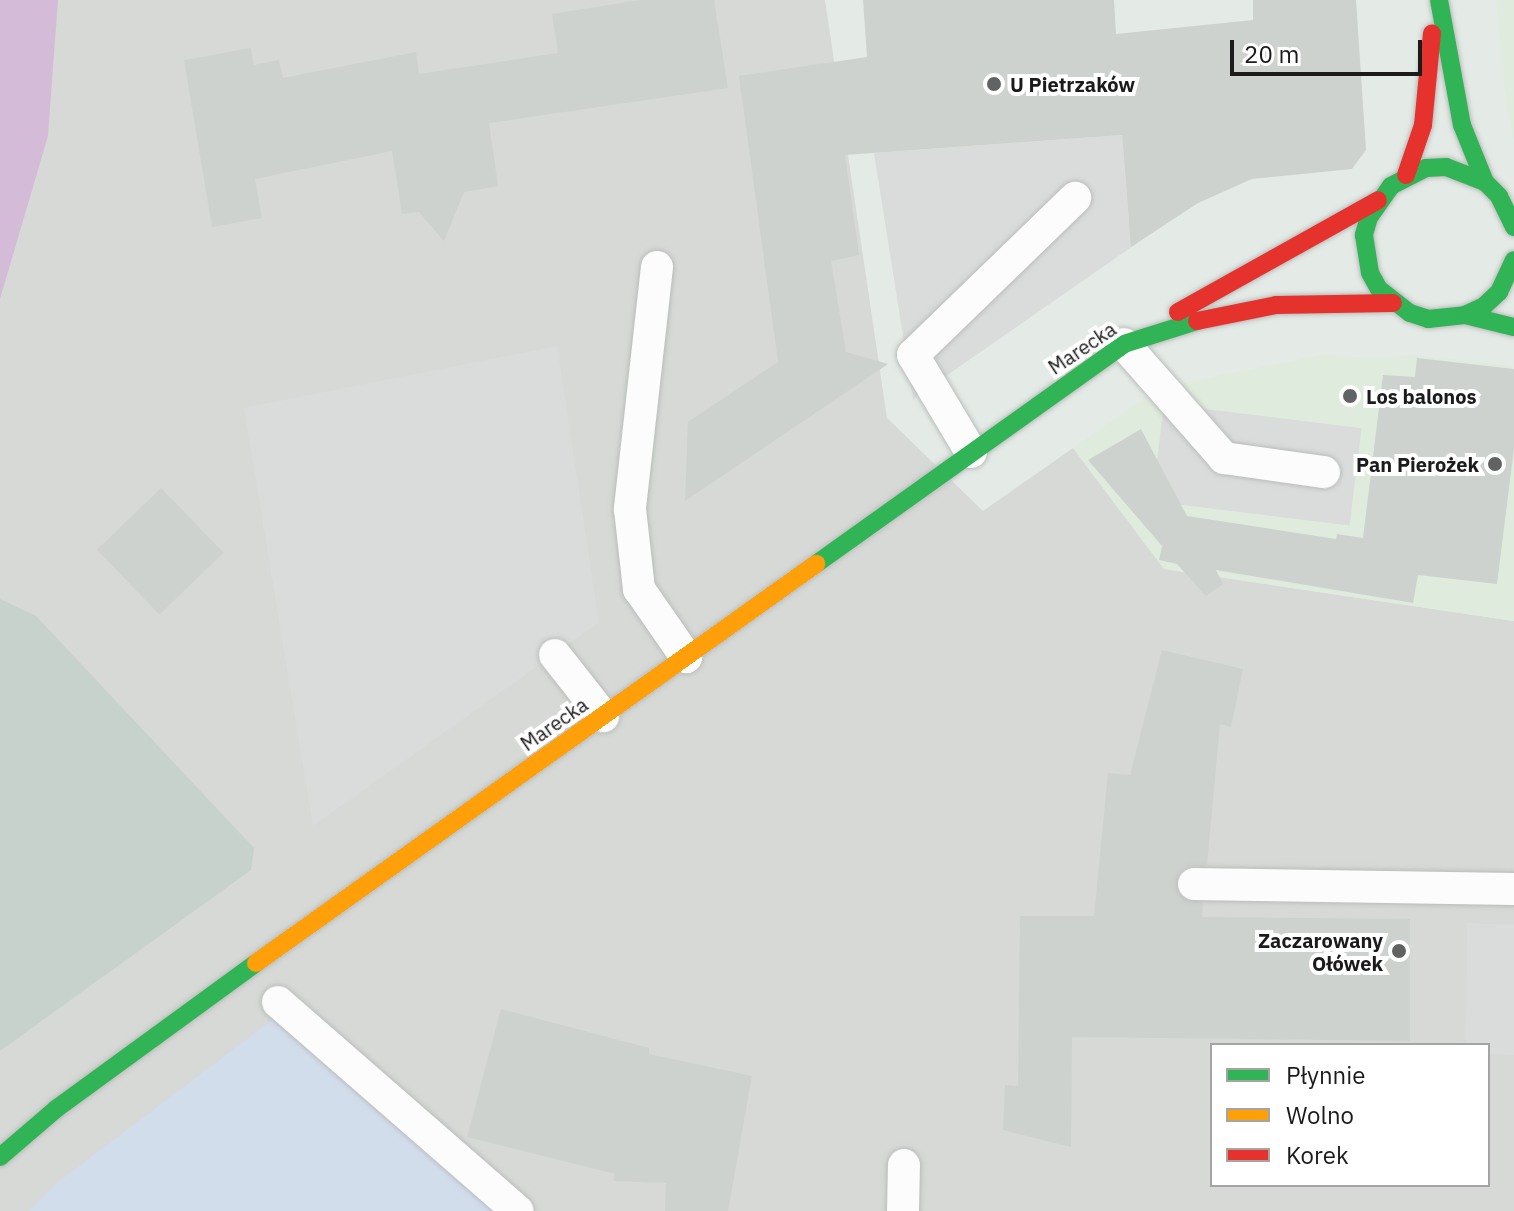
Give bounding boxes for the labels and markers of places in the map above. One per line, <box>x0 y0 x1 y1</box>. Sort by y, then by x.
place label: U Pietrzaków <box>1010 72 1135 96</box>
marker: U Pietrzaków <box>985 75 1003 93</box>
place label: Los balonos <box>1366 384 1477 408</box>
marker: Los balonos <box>1341 387 1359 405</box>
place label: Pan Pierożek <box>1356 452 1479 476</box>
marker: Pan Pierożek <box>1486 455 1504 473</box>
place label: Zaczarowany Ołówek <box>1258 928 1383 975</box>
marker: Zaczarowany Ołówek <box>1390 942 1408 960</box>

